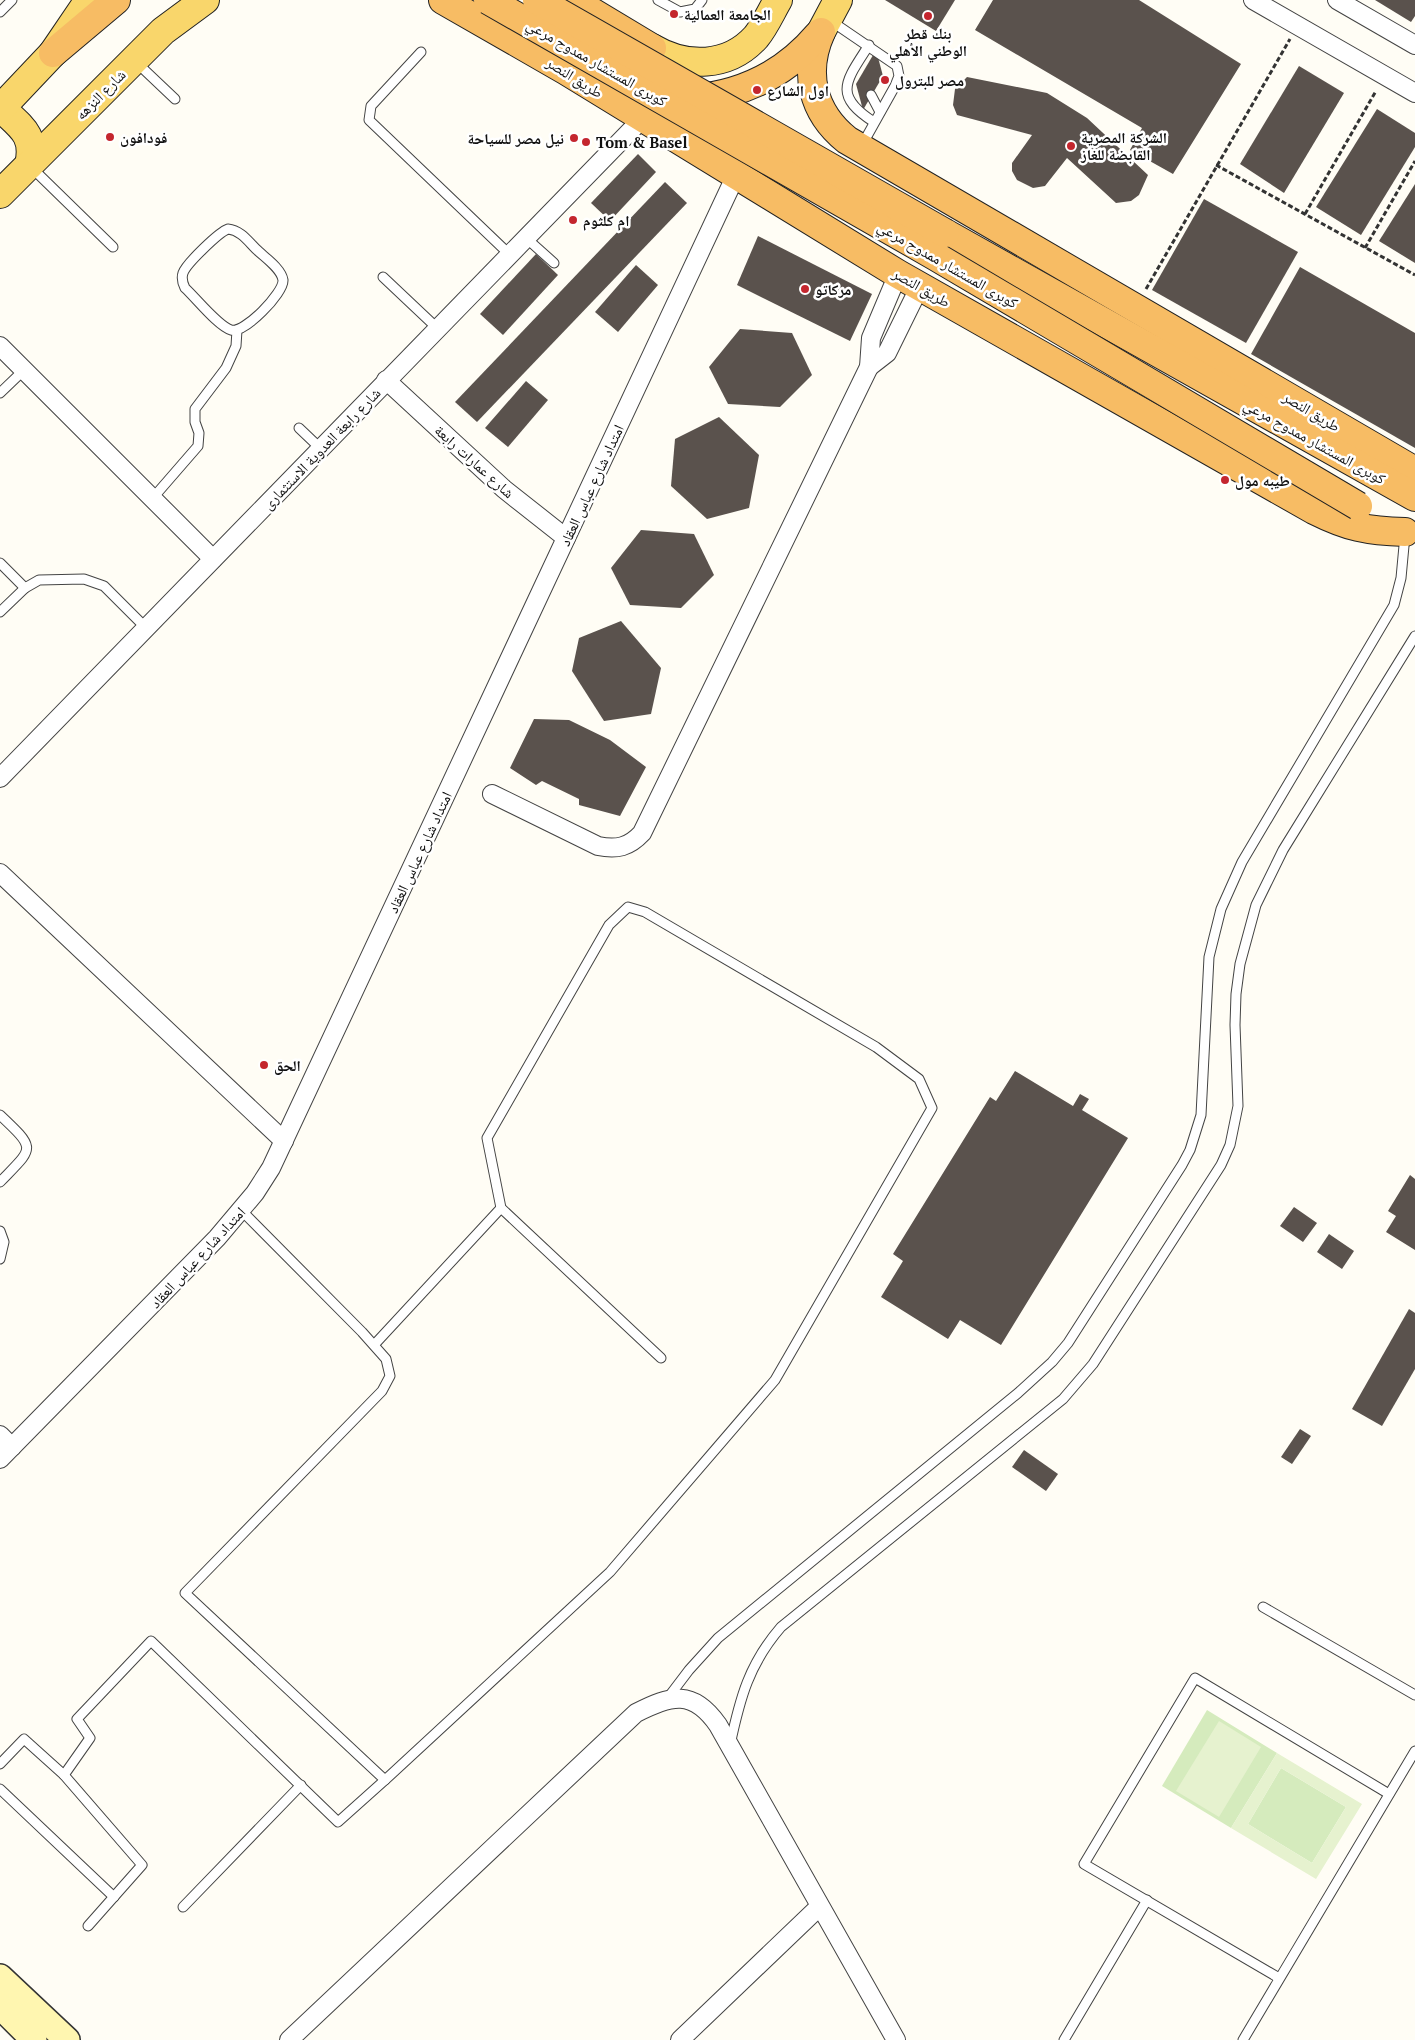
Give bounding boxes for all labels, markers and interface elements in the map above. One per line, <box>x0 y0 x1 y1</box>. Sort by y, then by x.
place label: الجامعة العمالية <box>684 4 771 24</box>
marker: الجامعة العمالية <box>668 8 680 20</box>
marker: بنك قطر الوطني الأهلي <box>922 10 934 22</box>
street label: كوبرى المستشار ممدوح مرعي <box>522 14 671 113</box>
place label: بنك قطر الوطني الأهلي <box>889 23 967 63</box>
street label: طريق النصر <box>542 51 607 103</box>
street label: شارع النزهه <box>70 64 130 124</box>
place label: مصر للبترول <box>895 70 964 90</box>
marker: مصر للبترول <box>879 74 891 86</box>
place label: اول الشارع <box>767 80 829 101</box>
marker: اول الشارع <box>751 84 763 96</box>
place label: فودافون <box>120 127 167 147</box>
place label: الشركة المصرية القابضة للغاز <box>1080 127 1167 164</box>
place label: نيل مصر للسياحة <box>468 128 564 148</box>
marker: فودافون <box>104 131 116 143</box>
marker: نيل مصر للسياحة <box>568 132 580 144</box>
place label: Tom & Basel <box>596 132 687 152</box>
marker: Tom & Basel <box>580 136 592 148</box>
marker: الشركة المصرية القابضة للغاز <box>1065 140 1077 152</box>
place label: ام كلثوم <box>583 210 629 231</box>
marker: ام كلثوم <box>567 214 579 226</box>
street label: كوبرى المستشار ممدوح مرعي <box>873 216 1022 315</box>
street label: طريق النصر <box>888 262 954 312</box>
place label: مركاتو <box>815 279 851 299</box>
marker: مركاتو <box>799 283 811 295</box>
street label: شارع رابعة العدوية الاستثمارى <box>258 383 385 514</box>
street label: طريق النصر <box>1278 386 1344 437</box>
street label: كوبرى المستشار ممدوح مرعي <box>1239 394 1389 491</box>
street label: شارع عمارات رابعة <box>430 420 519 503</box>
street label: امتداد شارع عباس العقاد <box>554 421 629 549</box>
place label: طيبه مول <box>1235 470 1290 490</box>
marker: طيبه مول <box>1219 474 1231 486</box>
street label: امتداد شارع عباس العقاد <box>382 788 457 916</box>
place label: الحق <box>274 1055 301 1075</box>
marker: الحق <box>258 1059 270 1071</box>
street label: امتداد شارع عباس العقاد <box>145 1202 250 1313</box>

